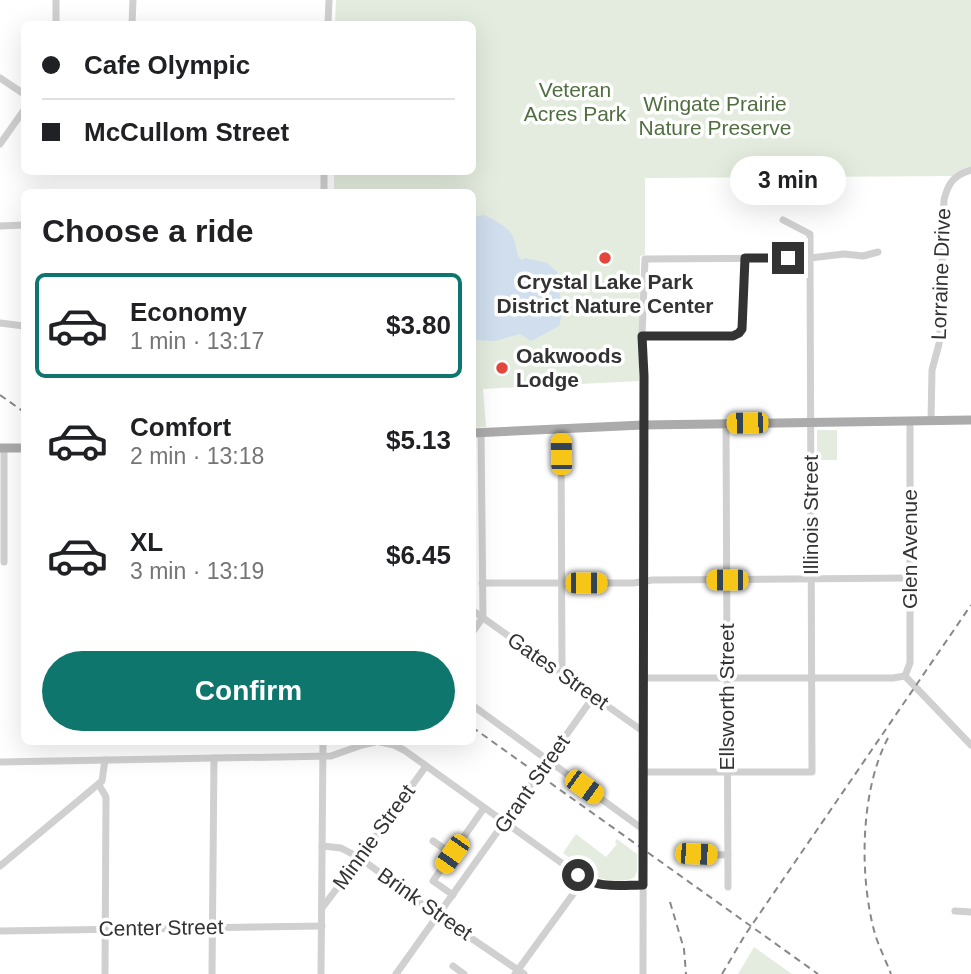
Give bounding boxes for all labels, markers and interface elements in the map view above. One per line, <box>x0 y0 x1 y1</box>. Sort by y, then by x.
text: Cafe Olympic <box>84 50 250 80</box>
park label: Veteran Acres Park <box>524 78 627 125</box>
park label: Wingate Prairie Nature Preserve <box>639 92 791 139</box>
text: McCullom Street <box>84 117 289 147</box>
callout: 3 min <box>730 156 846 205</box>
text: 3 min <box>758 167 818 193</box>
street label: Lorraine Drive <box>927 208 954 340</box>
text: Choose a ride <box>42 213 254 249</box>
route end <box>772 242 804 274</box>
marker: Crystal Lake Park District Nature Center <box>597 250 613 266</box>
place label: Crystal Lake Park District Nature Center <box>496 270 714 317</box>
icon: car <box>46 294 109 357</box>
text: Economy <box>130 297 247 327</box>
text: $3.80 <box>386 310 451 340</box>
text: 1 min · 13:17 <box>130 328 264 354</box>
place label: Oakwoods Lodge <box>516 344 622 391</box>
marker: Oakwoods Lodge <box>494 360 510 376</box>
icon: car <box>46 409 109 472</box>
text: Comfort <box>130 412 231 442</box>
car <box>726 412 769 434</box>
text: $5.13 <box>386 425 451 455</box>
car <box>551 433 572 475</box>
text: 2 min · 13:18 <box>130 443 264 469</box>
street label: Illinois Street <box>799 455 822 575</box>
street label: Glen Avenue <box>898 489 921 609</box>
icon: car <box>46 524 109 587</box>
text: XL <box>130 527 163 557</box>
text: $6.45 <box>386 540 451 570</box>
text: 3 min · 13:19 <box>130 558 264 584</box>
car <box>707 570 749 591</box>
car <box>566 573 608 594</box>
street label: Ellsworth Street <box>715 623 738 771</box>
street label: Gates Street <box>503 627 613 714</box>
button: Confirm <box>42 651 455 731</box>
street label: Grant Street <box>489 730 574 837</box>
car <box>561 766 608 808</box>
street label: Minnie Street <box>328 780 419 894</box>
car <box>432 831 473 877</box>
car <box>675 843 718 865</box>
route start <box>562 859 594 891</box>
street label: Brink Street <box>374 863 477 945</box>
street label: Center Street <box>98 915 224 940</box>

